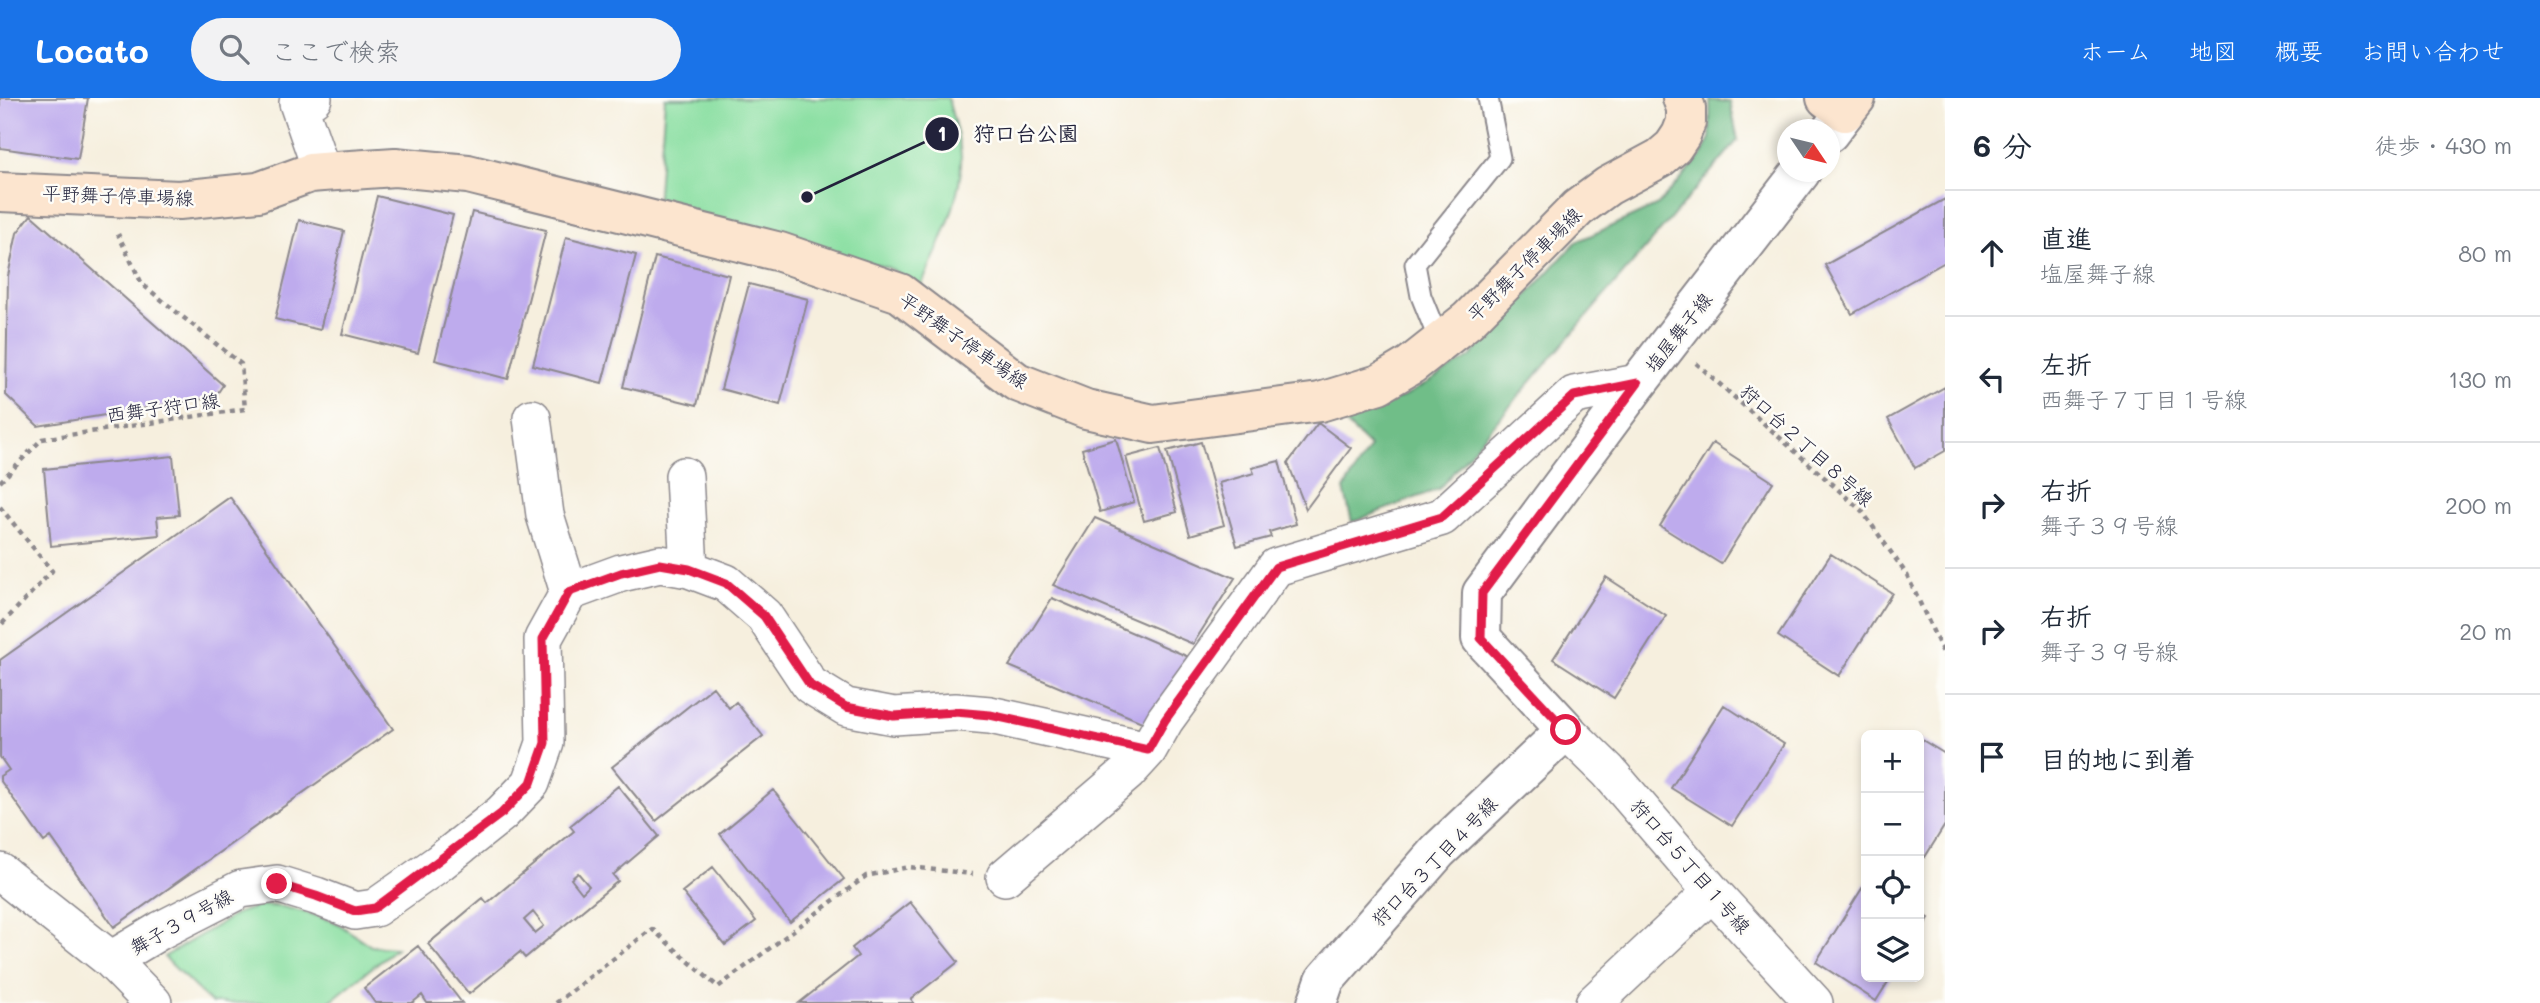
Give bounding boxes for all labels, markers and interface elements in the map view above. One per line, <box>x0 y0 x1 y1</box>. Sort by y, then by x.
search box <box>191 18 681 81</box>
text: Locato <box>35 28 149 71</box>
icon: search <box>215 30 253 68</box>
text: ここで検索 <box>271 34 401 68</box>
text: ホーム <box>2080 35 2151 66</box>
text: 地図 <box>2189 35 2237 66</box>
text: 概要 <box>2275 35 2323 66</box>
text: お問い合わせ <box>2361 35 2505 66</box>
callout: 狩口台公園 <box>925 113 1093 155</box>
text: 1 <box>937 119 947 146</box>
text: 狩口台公園 <box>974 119 1079 146</box>
north arrow <box>1777 119 1840 182</box>
text: 6 分 <box>1973 125 2032 165</box>
text: 徒歩 · 430 m <box>2374 130 2512 160</box>
street label: 平野舞子停車場線 <box>42 180 194 210</box>
street label: 平野舞子停車場線 <box>1461 201 1587 327</box>
text: 直進 <box>2040 221 2092 255</box>
icon: ahead <box>1973 234 2011 272</box>
text: 80 m <box>2458 238 2512 268</box>
text: 塩屋舞子線 <box>2040 258 2155 288</box>
street label: 平野舞子停車場線 <box>895 286 1033 394</box>
street label: 塩屋舞子線 <box>1639 287 1717 377</box>
text: 左折 <box>2040 347 2092 381</box>
icon: left <box>1973 360 2011 398</box>
text: 130 m <box>2448 364 2512 394</box>
street label: 狩口台２丁目８号線 <box>1735 378 1879 512</box>
text: 西舞子７丁目１号線 <box>2040 384 2247 414</box>
street label: 西舞子狩口線 <box>105 387 221 427</box>
text: 右折 <box>2040 473 2092 507</box>
icon: right <box>1973 486 2011 524</box>
text: 200 m <box>2445 490 2512 520</box>
text: 舞子３９号線 <box>2040 510 2178 540</box>
text: 右折 <box>2040 599 2092 633</box>
icon: right <box>1973 612 2011 650</box>
text: 20 m <box>2459 616 2512 646</box>
text: 舞子３９号線 <box>2040 636 2178 666</box>
route start <box>1550 714 1581 745</box>
map controls <box>1861 730 1924 982</box>
button: + <box>1861 730 1924 793</box>
icon: arrive <box>1973 738 2011 776</box>
text: 目的地に到着 <box>2040 742 2196 776</box>
street label: 狩口台３丁目４号線 <box>1366 791 1502 931</box>
street label: 狩口台５丁目１号線 <box>1625 793 1757 939</box>
button: − <box>1861 793 1924 856</box>
button: locate <box>1861 856 1924 919</box>
route end <box>261 868 292 899</box>
street label: 舞子３９号線 <box>125 882 237 960</box>
button: layers <box>1861 919 1924 982</box>

